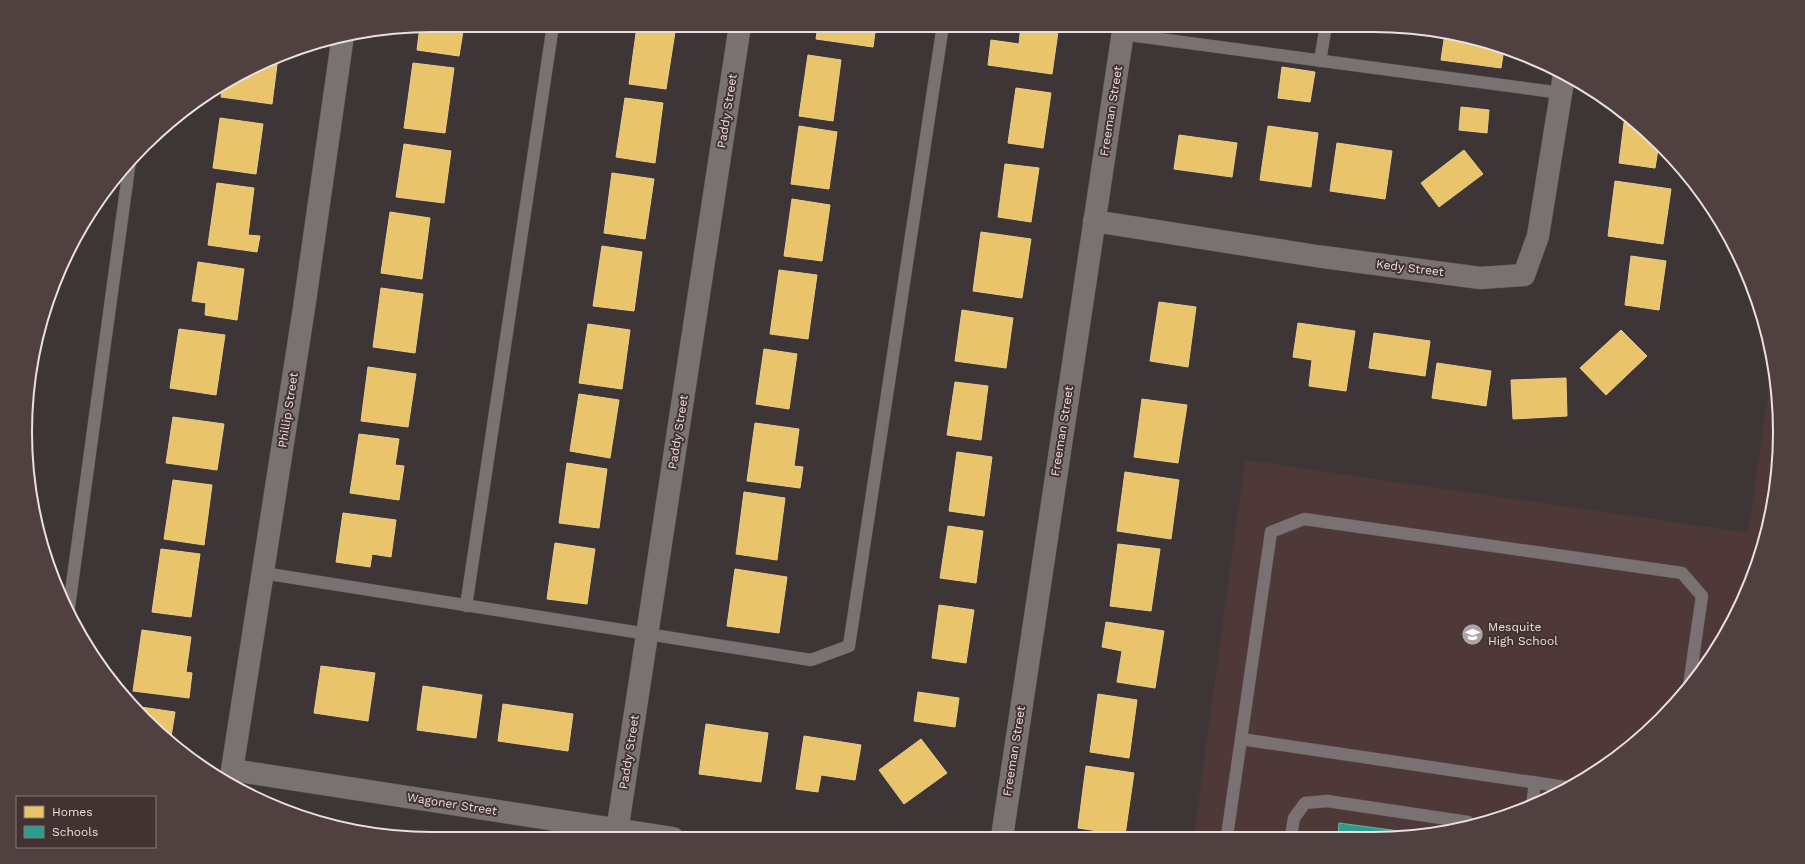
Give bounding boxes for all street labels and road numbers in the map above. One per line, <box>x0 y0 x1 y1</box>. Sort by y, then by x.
street label: Freeman Street <box>1097 65 1125 157</box>
street label: Paddy Street <box>714 73 740 149</box>
street label: Kedy Street <box>1375 257 1445 279</box>
street label: Phillip Street <box>275 371 301 449</box>
street label: Freeman Street <box>1048 385 1076 477</box>
street label: Paddy Street <box>665 394 691 470</box>
street label: Freeman Street <box>1000 705 1028 797</box>
street label: Paddy Street <box>616 714 642 790</box>
street label: Wagoner Street <box>406 790 498 818</box>

